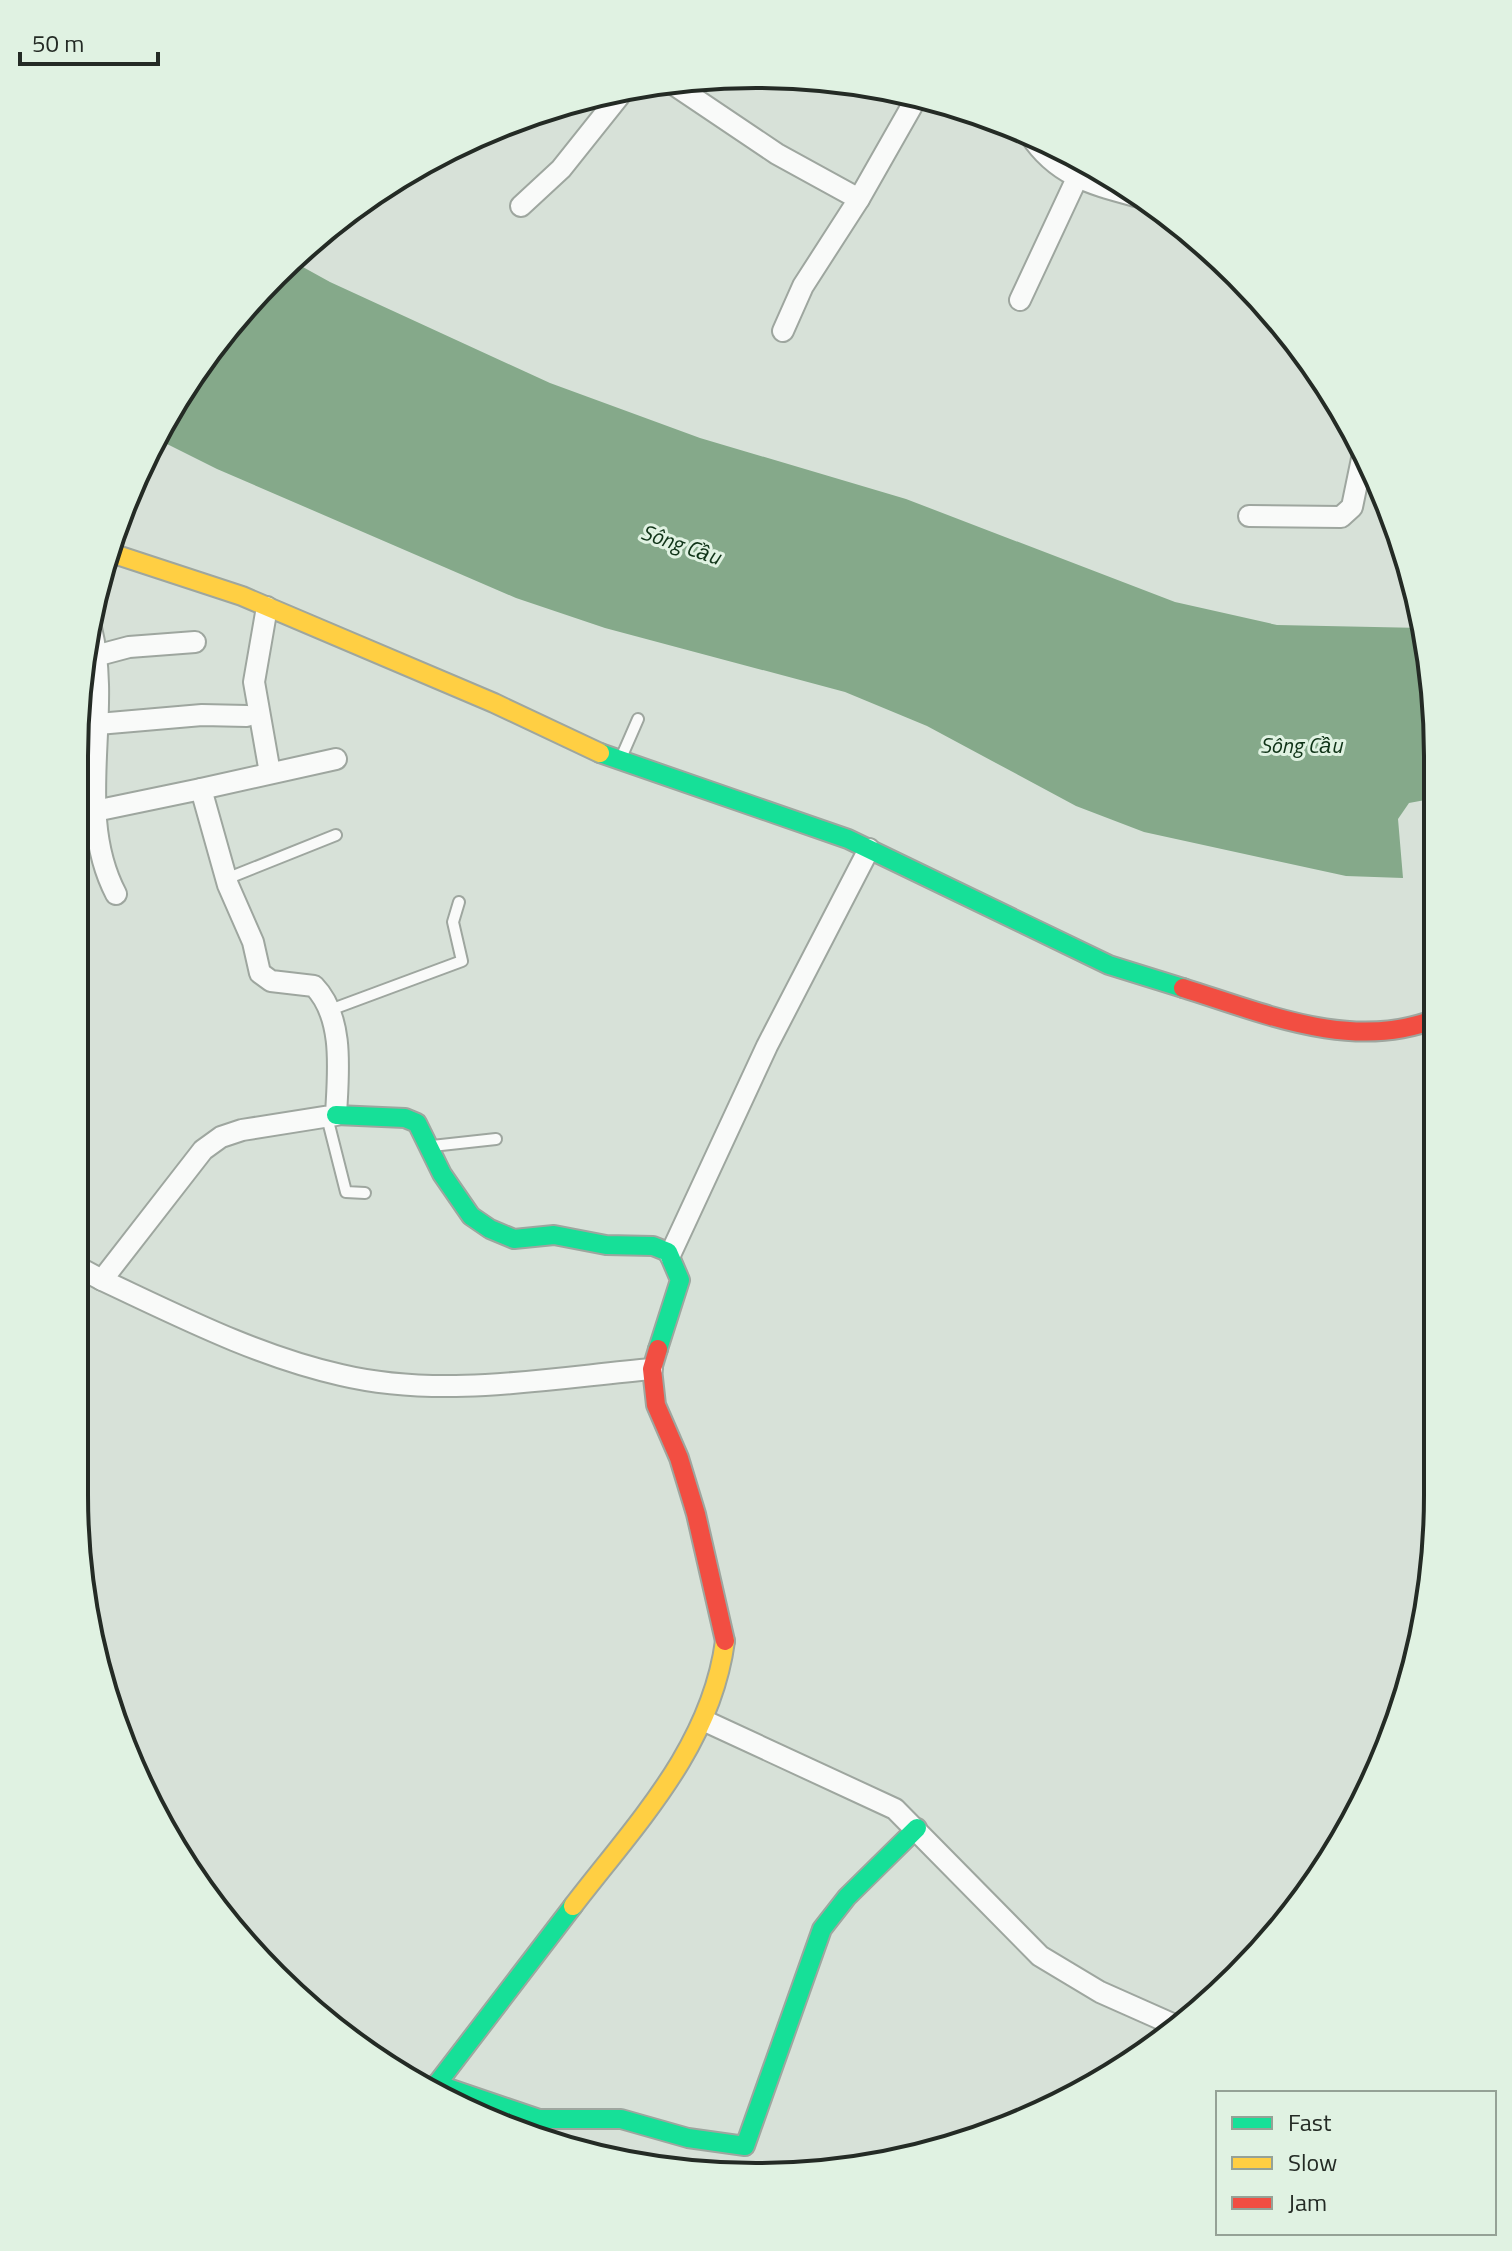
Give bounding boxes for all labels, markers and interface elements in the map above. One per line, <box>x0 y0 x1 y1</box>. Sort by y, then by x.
scale bar <box>20 16 158 66</box>
text: 50 m <box>32 25 84 61</box>
water label: Sông Cầu <box>637 515 727 574</box>
water label: Sông Cầu <box>1260 728 1344 762</box>
legend <box>1216 2091 1496 2235</box>
text: Fast <box>1288 2104 1332 2140</box>
text: Slow <box>1288 2144 1337 2180</box>
text: Jam <box>1288 2184 1327 2220</box>

